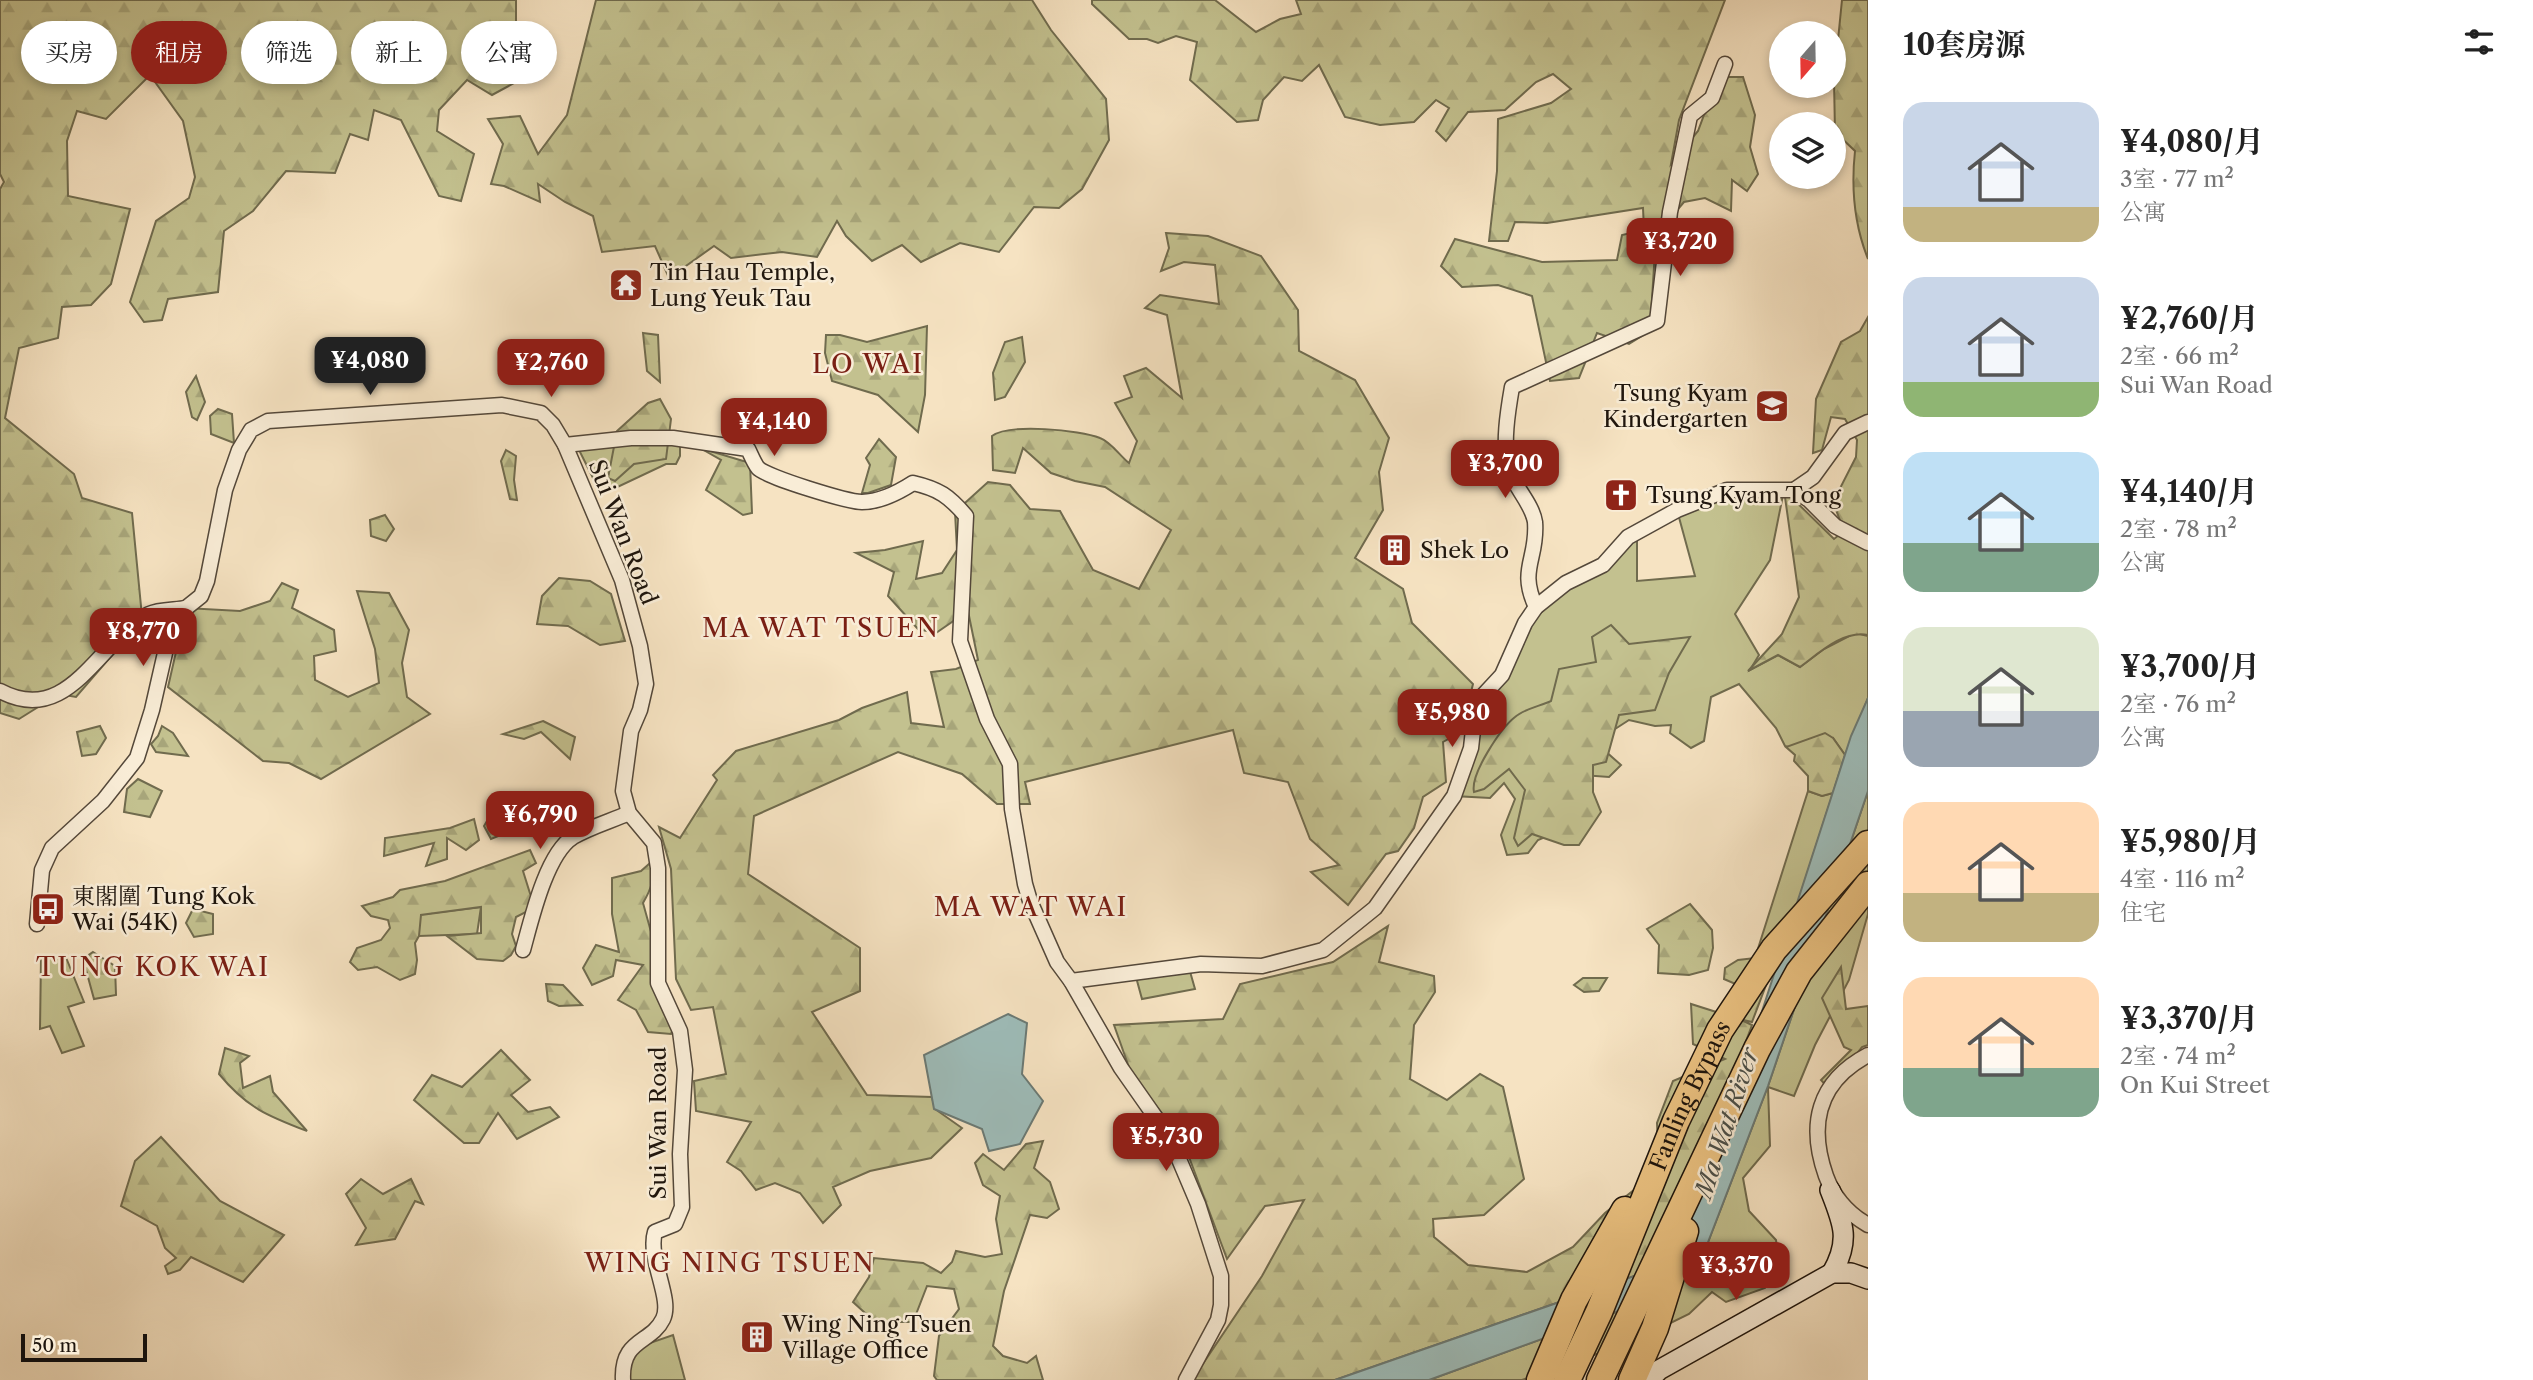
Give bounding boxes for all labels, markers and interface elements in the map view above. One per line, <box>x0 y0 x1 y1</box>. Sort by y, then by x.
chip: 买房 <box>21 21 117 84</box>
chip: 租房 <box>131 21 227 84</box>
chip: 筛选 <box>241 21 337 84</box>
chip: 新上 <box>351 21 447 84</box>
chip: 公寓 <box>461 21 557 84</box>
north arrow <box>1769 21 1846 98</box>
map controls <box>1769 21 1846 189</box>
icon: filters <box>2460 23 2498 61</box>
text: 10套房源 <box>1903 26 2025 63</box>
button: layers <box>1769 112 1846 189</box>
text: ¥4,080/月 <box>2120 123 2264 160</box>
icon: home <box>1959 130 2043 214</box>
text: 3室 · 77 m² <box>2120 165 2234 193</box>
text: 公寓 <box>2120 198 2166 226</box>
pin: ¥3,720 <box>1623 218 1737 278</box>
text: ¥3,720 <box>1642 227 1718 255</box>
place label: Tin Hau Temple, Lung Yeuk Tau <box>650 258 835 312</box>
temple icon: Tin Hau Temple, Lung Yeuk Tau <box>607 266 645 304</box>
text: ¥2,760/月 <box>2120 300 2259 337</box>
icon: home <box>1959 305 2043 389</box>
pin: ¥4,080 <box>313 338 427 397</box>
pin: ¥2,760 <box>494 340 608 399</box>
text: 2室 · 66 m² <box>2120 342 2239 370</box>
text: ¥4,080 <box>331 346 409 374</box>
text: ¥2,760 <box>513 348 589 376</box>
district label: LO WAI <box>812 348 924 380</box>
text: Sui Wan Road <box>2120 371 2273 399</box>
place label: Tsung Kyam Kindergarten <box>1603 379 1748 433</box>
school or university icon: Tsung Kyam Kindergarten <box>1753 387 1791 425</box>
pin: ¥4,140 <box>717 398 831 458</box>
text: ¥4,140 <box>737 407 811 435</box>
pin: ¥3,700 <box>1448 440 1562 500</box>
text: ¥3,700 <box>1467 449 1543 477</box>
street label: Sui Wan Road <box>583 456 663 608</box>
text: ¥4,140/月 <box>2120 473 2258 510</box>
church icon: Tsung Kyam Tong <box>1602 476 1640 514</box>
icon: home <box>1959 480 2043 564</box>
place label: Tsung Kyam Tong <box>1646 481 1842 509</box>
text: 2室 · 78 m² <box>2120 515 2237 543</box>
building icon: Shek Lo <box>1376 531 1414 569</box>
place label: Shek Lo <box>1420 536 1509 564</box>
text: 公寓 <box>2120 548 2166 576</box>
pin: ¥8,770 <box>86 608 200 668</box>
district label: MA WAT TSUEN <box>702 612 940 644</box>
text: ¥8,770 <box>106 617 180 645</box>
text: ¥3,700/月 <box>2120 648 2260 685</box>
icon: home <box>1959 655 2043 739</box>
pin: ¥5,980 <box>1395 690 1509 749</box>
text: 2室 · 76 m² <box>2120 690 2236 718</box>
text: ¥5,980 <box>1414 698 1490 726</box>
text: 公寓 <box>2120 723 2166 751</box>
pin: ¥6,790 <box>483 792 597 851</box>
text: ¥6,790 <box>502 800 578 828</box>
text: ¥5,980/月 <box>2120 823 2261 860</box>
icon: home <box>1959 830 2043 914</box>
text: 4室 · 116 m² <box>2120 865 2245 893</box>
place label: 東閣圍 Tung Kok Wai (54K) <box>71 882 257 936</box>
bus stop icon: 東閣圍 Tung Kok Wai (54K) <box>29 890 67 928</box>
district label: MA WAT WAI <box>934 891 1128 923</box>
text: 住宅 <box>2120 898 2166 926</box>
district label: TUNG KOK WAI <box>36 951 270 983</box>
text: ¥3,370/月 <box>2120 1000 2258 1037</box>
icon: home <box>1959 1005 2043 1089</box>
street label: Fanling Bypass <box>1643 1015 1737 1175</box>
water label: Ma Wat River <box>1688 1042 1765 1205</box>
text: 2室 · 74 m² <box>2120 1042 2236 1070</box>
street label: Sui Wan Road <box>644 1047 672 1199</box>
text: On Kui Street <box>2120 1071 2270 1099</box>
pin: ¥5,730 <box>1109 1114 1223 1173</box>
text: ¥5,730 <box>1129 1122 1203 1150</box>
pin: ¥3,370 <box>1679 1242 1793 1302</box>
district label: WING NING TSUEN <box>583 1247 876 1279</box>
text: ¥3,370 <box>1699 1251 1773 1279</box>
place label: Wing Ning Tsuen Village Office <box>781 1310 972 1364</box>
building icon: Wing Ning Tsuen Village Office <box>738 1318 776 1356</box>
scale bar <box>21 1331 147 1363</box>
text: 50 m <box>32 1334 77 1357</box>

